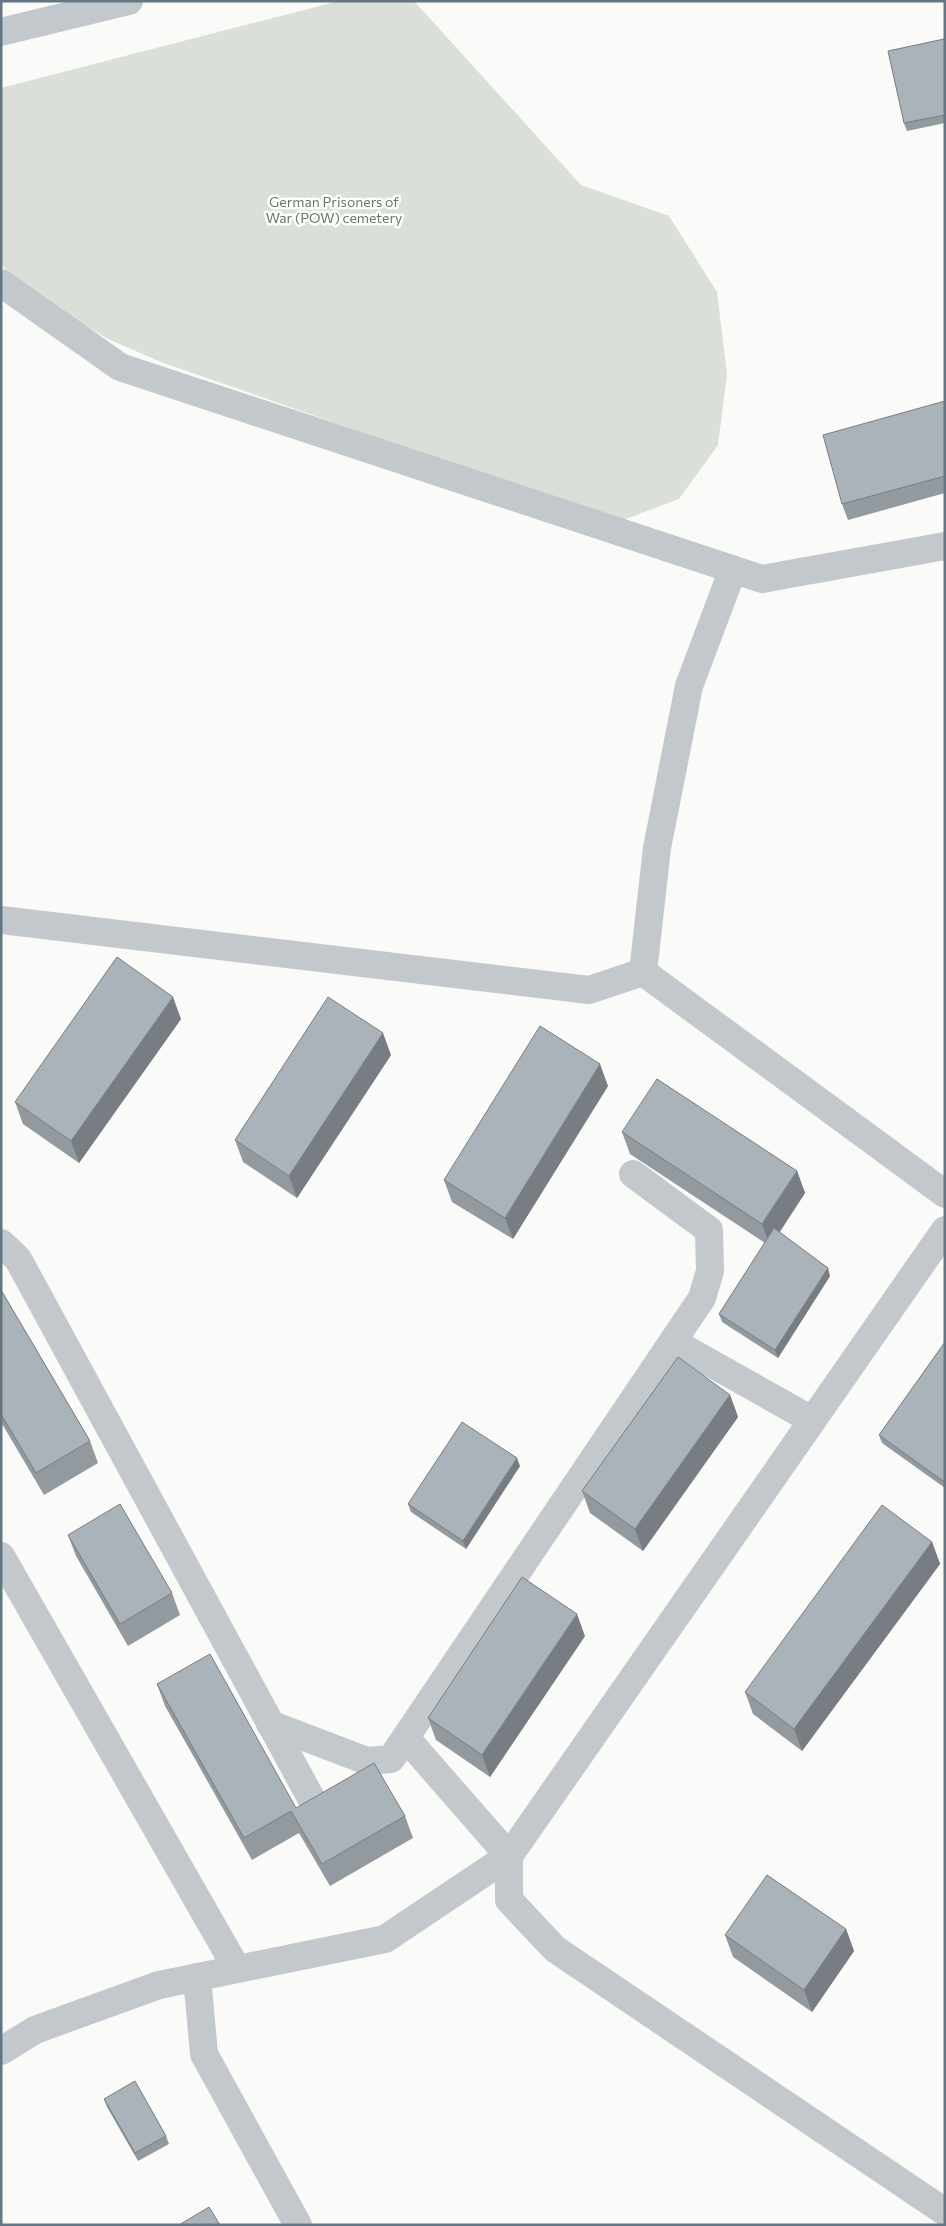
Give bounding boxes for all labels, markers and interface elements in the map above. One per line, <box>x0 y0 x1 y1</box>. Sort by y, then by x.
park label: German Prisoners of War (POW) cemetery <box>266 193 402 226</box>

